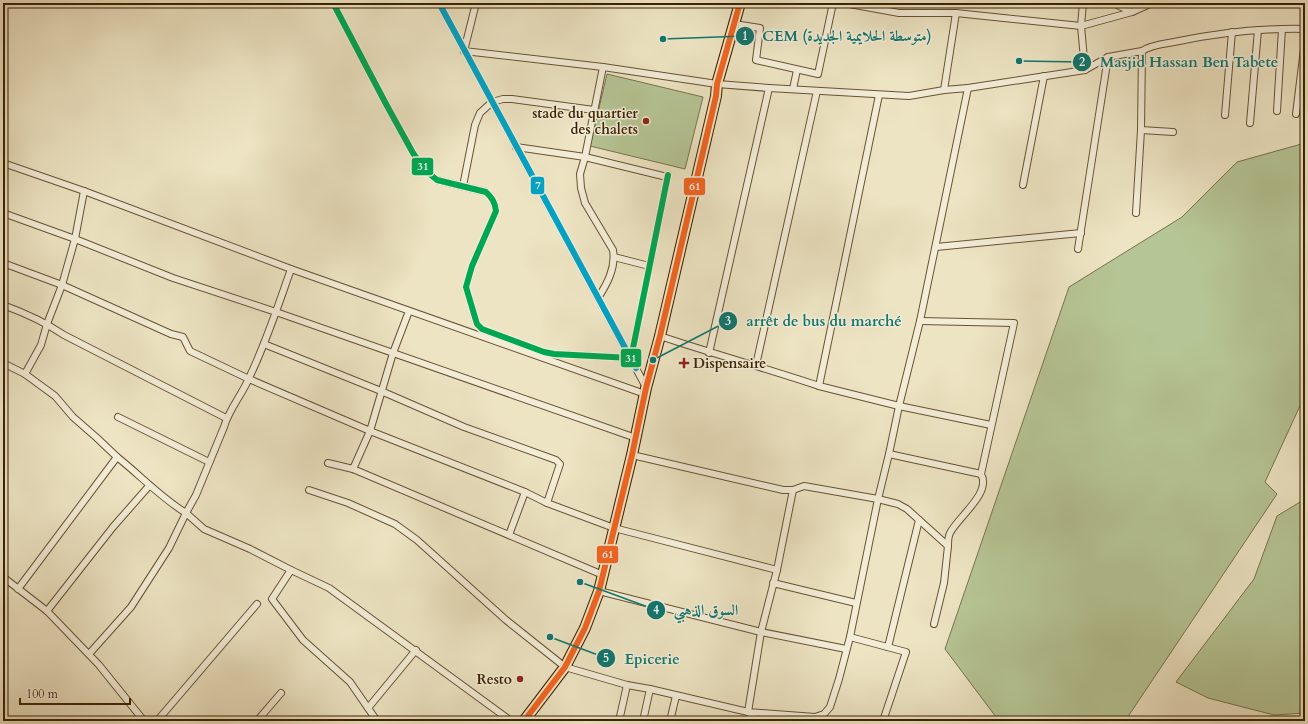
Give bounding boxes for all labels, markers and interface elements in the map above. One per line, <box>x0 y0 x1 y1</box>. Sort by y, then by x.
callout: CEM (متوسطة الحلايمية الجديدة) <box>735 22 940 49</box>
text: CEM (متوسطة الحلايمية الجديدة) <box>762 26 932 46</box>
text: 1 <box>742 28 748 44</box>
callout: Masjid Hassan Ben Tabete <box>1072 48 1286 75</box>
text: Masjid Hassan Ben Tabete <box>1100 52 1278 72</box>
text: 2 <box>1079 54 1085 70</box>
place label: stade du quartier des chalets <box>532 104 638 139</box>
marker: stade du quartier des chalets <box>641 116 651 126</box>
line badge: 31 <box>411 157 434 176</box>
text: 31 <box>417 159 429 174</box>
line badge: 7 <box>530 176 545 195</box>
line badge: 61 <box>683 177 706 196</box>
text: 7 <box>535 178 541 193</box>
text: 61 <box>689 179 701 194</box>
callout: arrêt de bus du marché <box>718 308 910 335</box>
text: arrêt de bus du marché <box>746 311 902 331</box>
text: 3 <box>725 313 731 329</box>
line badge: 31 <box>620 348 642 368</box>
text: 31 <box>625 351 637 366</box>
place label: Dispensaire <box>693 354 766 373</box>
marker: Dispensaire <box>678 357 690 369</box>
line badge: 61 <box>596 545 619 564</box>
text: 61 <box>602 547 614 562</box>
callout: السوق الذهبي <box>646 596 746 623</box>
text: السوق الذهبي <box>674 600 738 624</box>
text: 4 <box>653 602 659 618</box>
callout: Epicerie <box>596 645 687 672</box>
text: Epicerie <box>624 649 680 669</box>
text: 5 <box>603 650 609 666</box>
place label: Resto <box>476 670 512 689</box>
marker: Resto <box>515 674 525 684</box>
scale bar <box>20 680 130 706</box>
text: 100 m <box>26 686 59 702</box>

